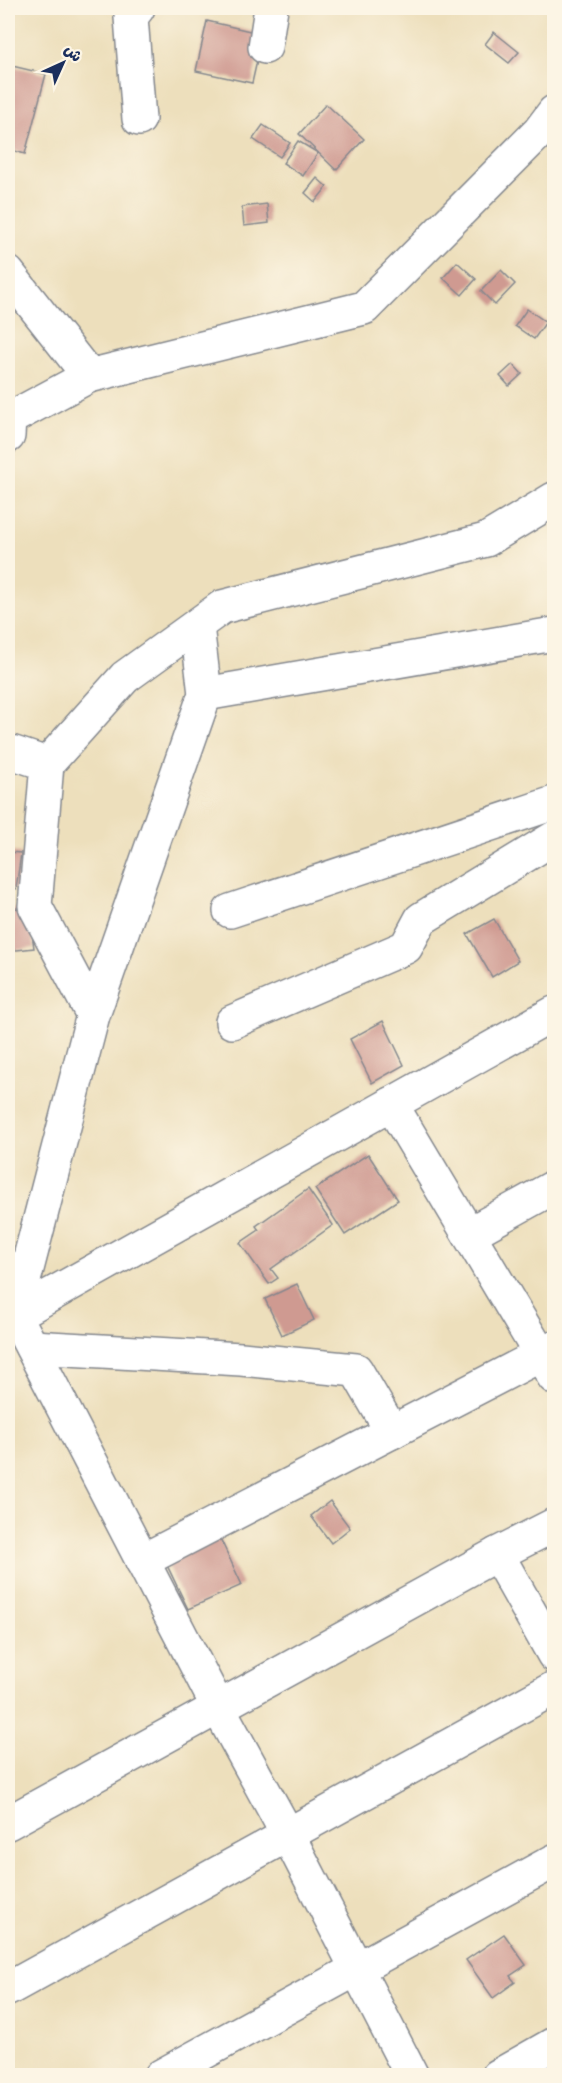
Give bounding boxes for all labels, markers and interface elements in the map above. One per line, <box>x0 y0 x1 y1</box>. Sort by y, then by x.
north arrow <box>33 33 93 93</box>
text: ش <box>60 38 88 66</box>

